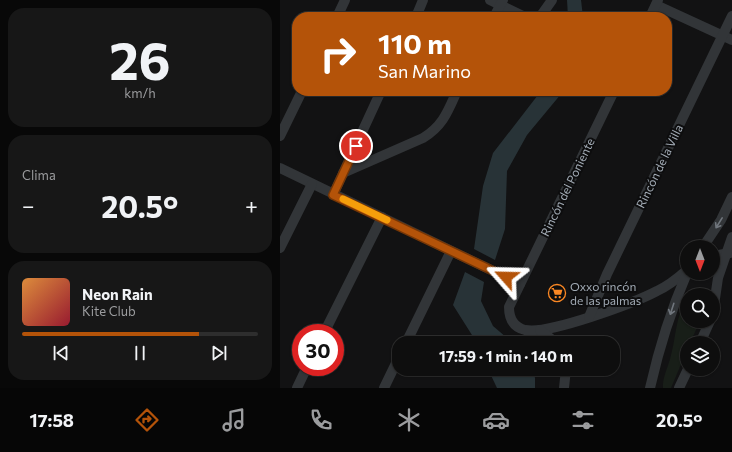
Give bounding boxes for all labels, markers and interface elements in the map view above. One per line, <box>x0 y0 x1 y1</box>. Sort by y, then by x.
text: 110 m <box>378 26 452 60</box>
text: 26 <box>109 27 171 91</box>
icon: right <box>312 28 364 80</box>
text: San Marino <box>378 60 471 82</box>
text: km/h <box>124 85 156 101</box>
street label: Rincón de la Villa <box>633 122 685 210</box>
pin <box>339 129 373 163</box>
icon: arrive <box>345 135 367 157</box>
street label: Rincón del Poniente <box>537 136 597 238</box>
text: Clima <box>22 167 56 183</box>
text: 20.5° <box>101 187 178 224</box>
text: − <box>22 192 35 219</box>
text: + <box>245 192 258 219</box>
one-way arrow <box>715 217 723 228</box>
north arrow <box>680 240 720 280</box>
map controls <box>680 240 720 376</box>
position arrow <box>485 256 527 298</box>
place label: Oxxo rincón de las palmas <box>570 279 641 307</box>
supermarket icon: Oxxo rincón de las palmas <box>547 283 567 303</box>
text: Neon Rain <box>82 285 153 303</box>
button: search <box>680 288 720 328</box>
one-way arrow <box>668 302 675 315</box>
text: Kite Club <box>82 303 136 319</box>
speed limit sign: 30 <box>292 324 344 376</box>
button: layers <box>680 336 720 376</box>
icon: previous <box>50 342 72 364</box>
icon: pause <box>129 342 151 364</box>
icon: next <box>208 342 230 364</box>
text: 17:59 · 1 min · 140 m <box>439 347 573 365</box>
icon: directions <box>133 406 161 434</box>
icon: music <box>220 406 248 434</box>
icon: phone <box>307 406 335 434</box>
icon: climate <box>395 406 423 434</box>
icon: car <box>482 406 510 434</box>
icon: filters <box>569 406 597 434</box>
text: 17:58 <box>30 409 74 431</box>
text: 20.5° <box>656 409 702 431</box>

